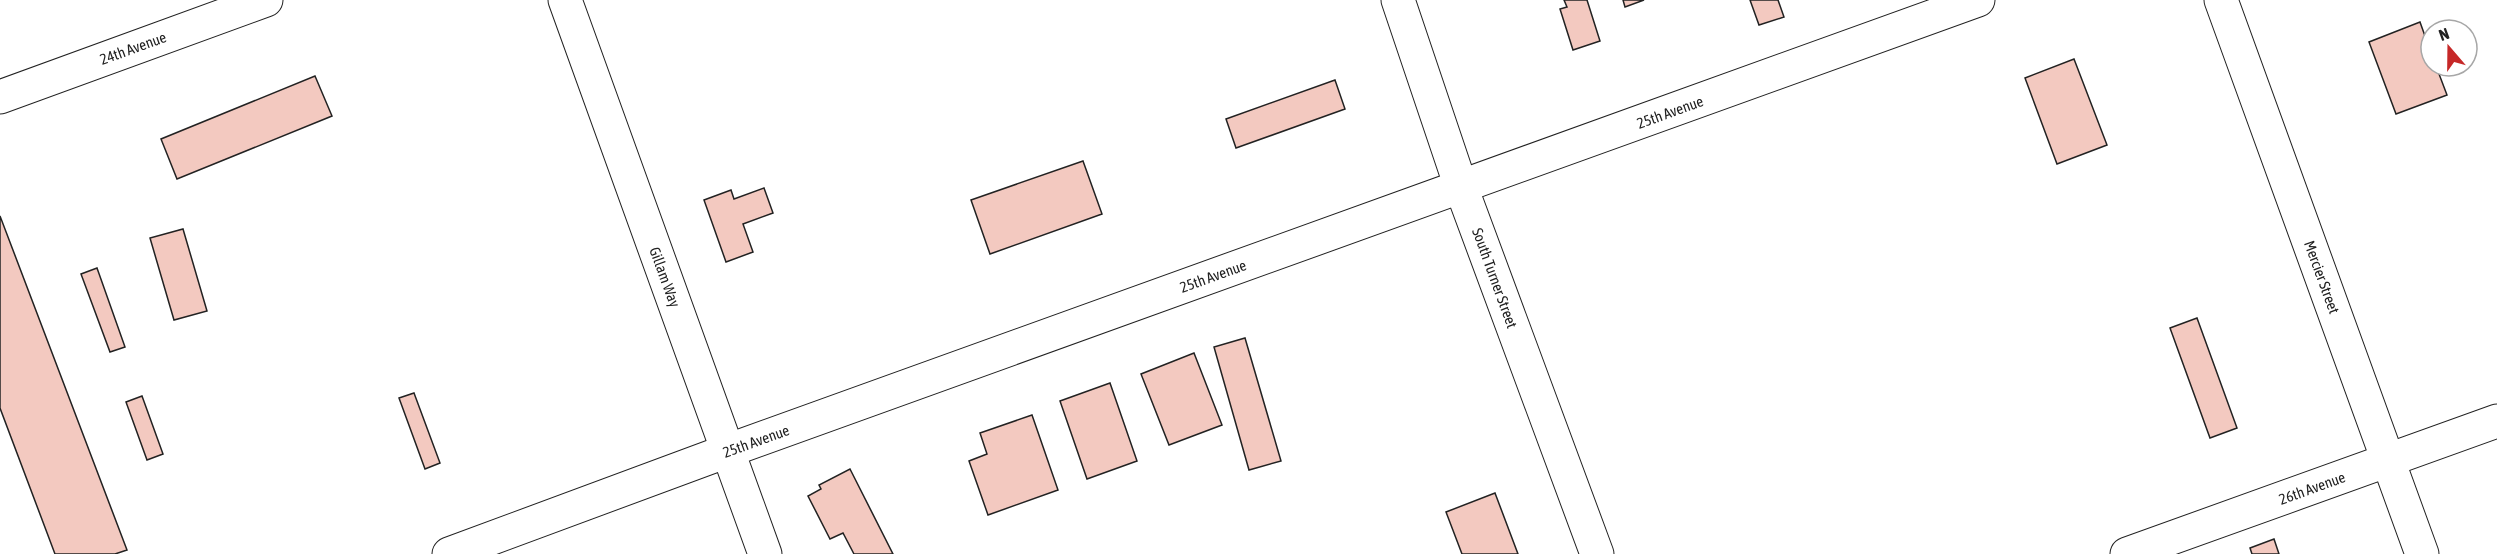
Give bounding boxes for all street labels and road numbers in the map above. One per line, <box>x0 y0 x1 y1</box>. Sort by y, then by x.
street label: 24th Avenue <box>98 28 169 68</box>
street label: 25th Avenue <box>1635 92 1706 132</box>
street label: South Turner Street <box>1469 226 1521 330</box>
street label: Mercier Street <box>2301 238 2343 316</box>
street label: Gillam Way <box>646 245 684 309</box>
street label: 25th Avenue <box>1178 256 1249 296</box>
street label: 25th Avenue <box>721 421 792 461</box>
street label: 26th Avenue <box>2277 468 2348 508</box>

